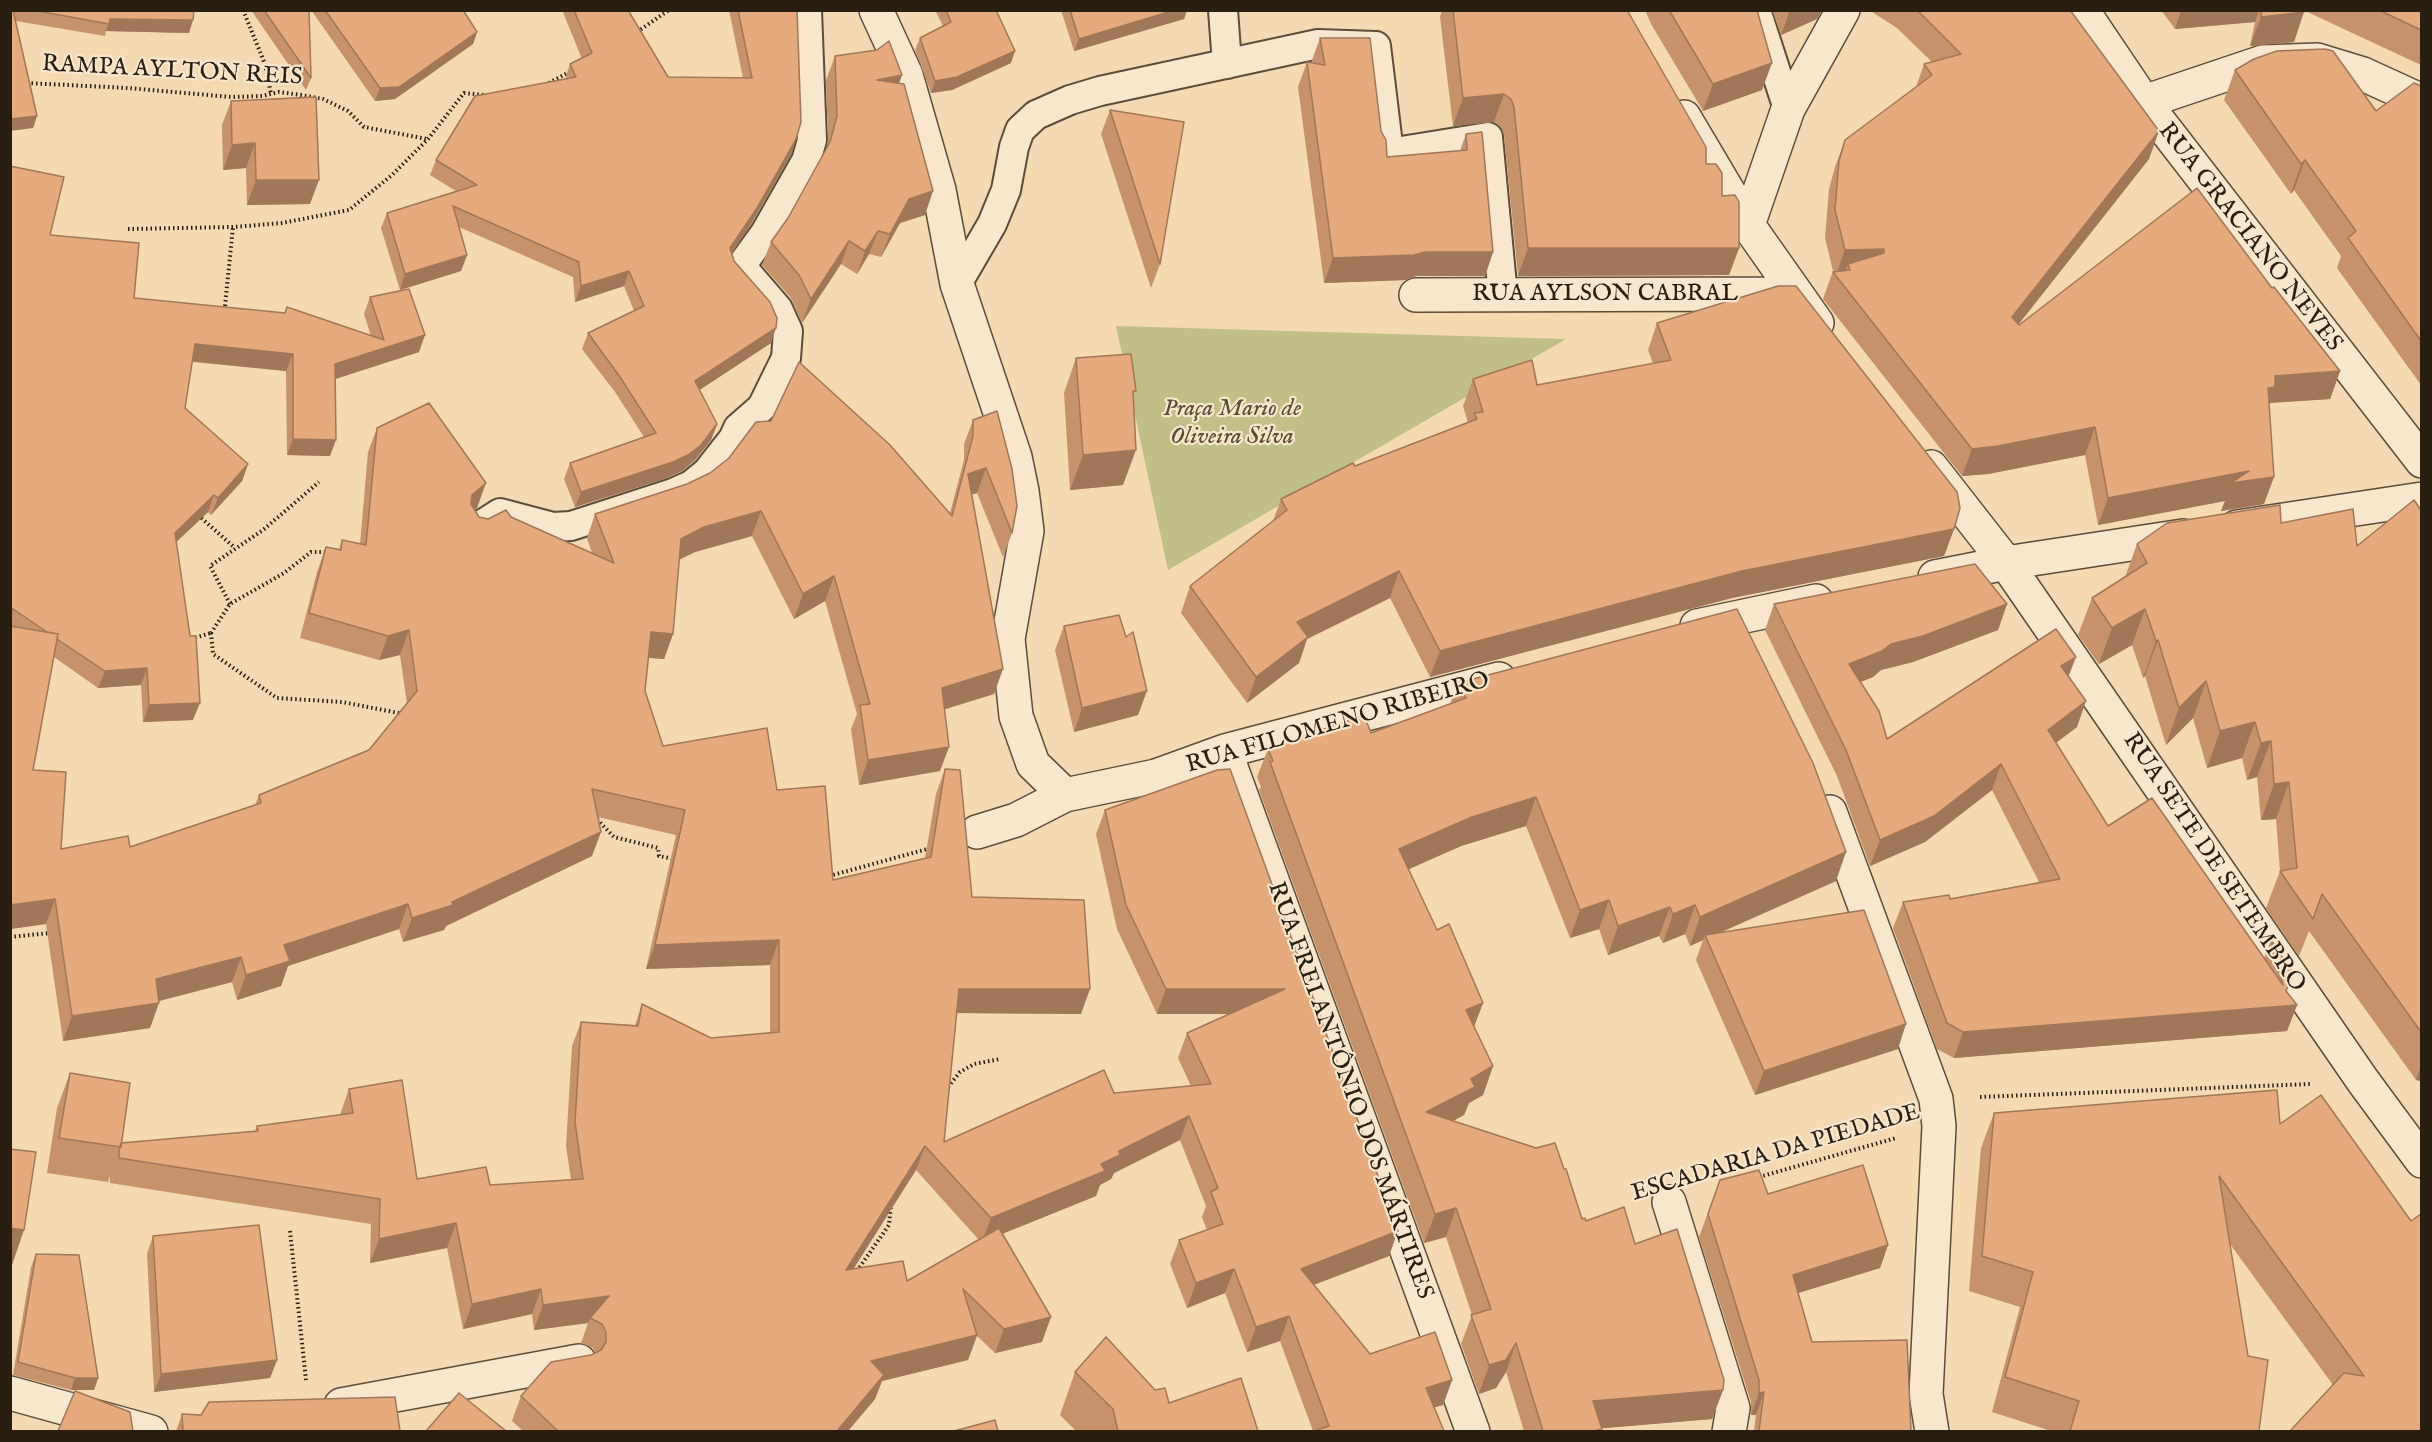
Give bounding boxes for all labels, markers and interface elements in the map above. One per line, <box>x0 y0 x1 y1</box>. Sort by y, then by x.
street label: RAMPA AYLTON REIS <box>41 51 303 93</box>
street label: RUA GRACIANO NEVES <box>2151 118 2347 358</box>
street label: RUA AYLSON CABRAL <box>1472 281 1738 309</box>
park label: Praça Mario de Oliveira Silva <box>1163 396 1301 452</box>
street label: RUA FILOMENO RIBEIRO <box>1183 667 1493 781</box>
street label: RUA SETE DE SETEMBRO <box>2115 728 2311 998</box>
street label: RUA FREI ANTÔNIO DOS MÁRTIRES <box>1260 879 1438 1303</box>
street label: ESCADARIA DA PIEDADE <box>1628 1099 1924 1209</box>

